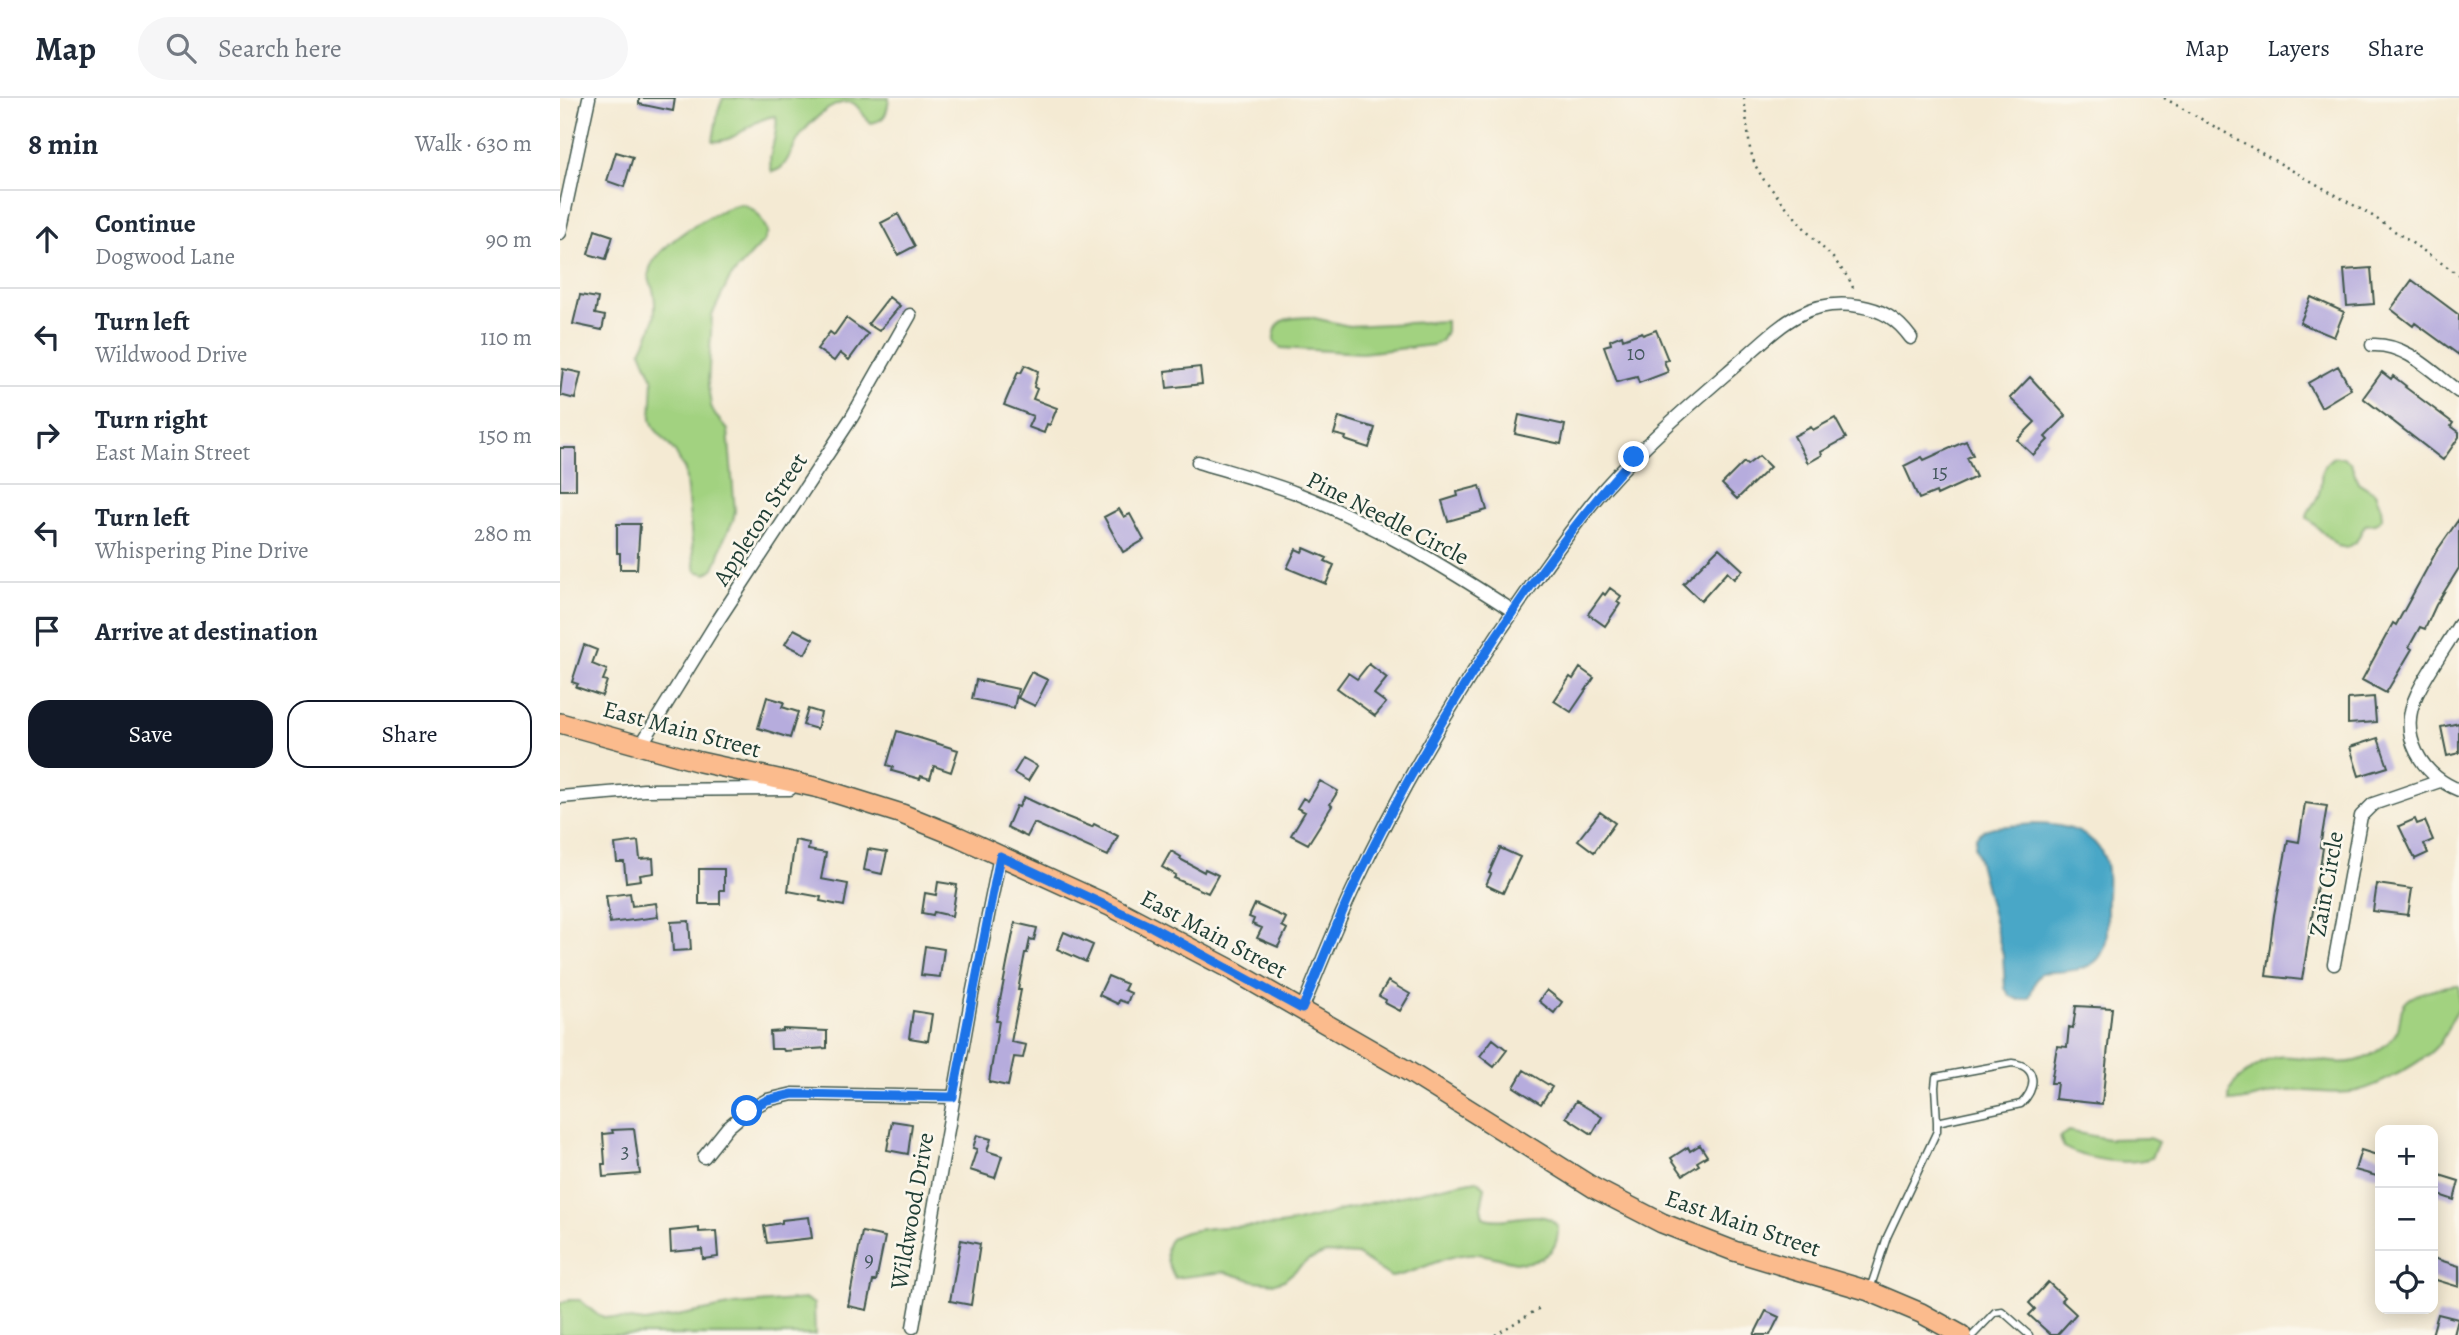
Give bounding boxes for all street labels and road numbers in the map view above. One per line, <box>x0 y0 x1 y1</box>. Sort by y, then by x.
street label: Appleton Street <box>705 446 815 592</box>
street label: Pine Needle Circle <box>1301 463 1475 573</box>
street label: East Main Street <box>600 693 765 765</box>
street label: Zain Circle <box>2301 829 2351 939</box>
street label: East Main Street <box>1135 882 1293 986</box>
street label: Wildwood Drive <box>882 1130 942 1293</box>
street label: East Main Street <box>1661 1181 1825 1265</box>

